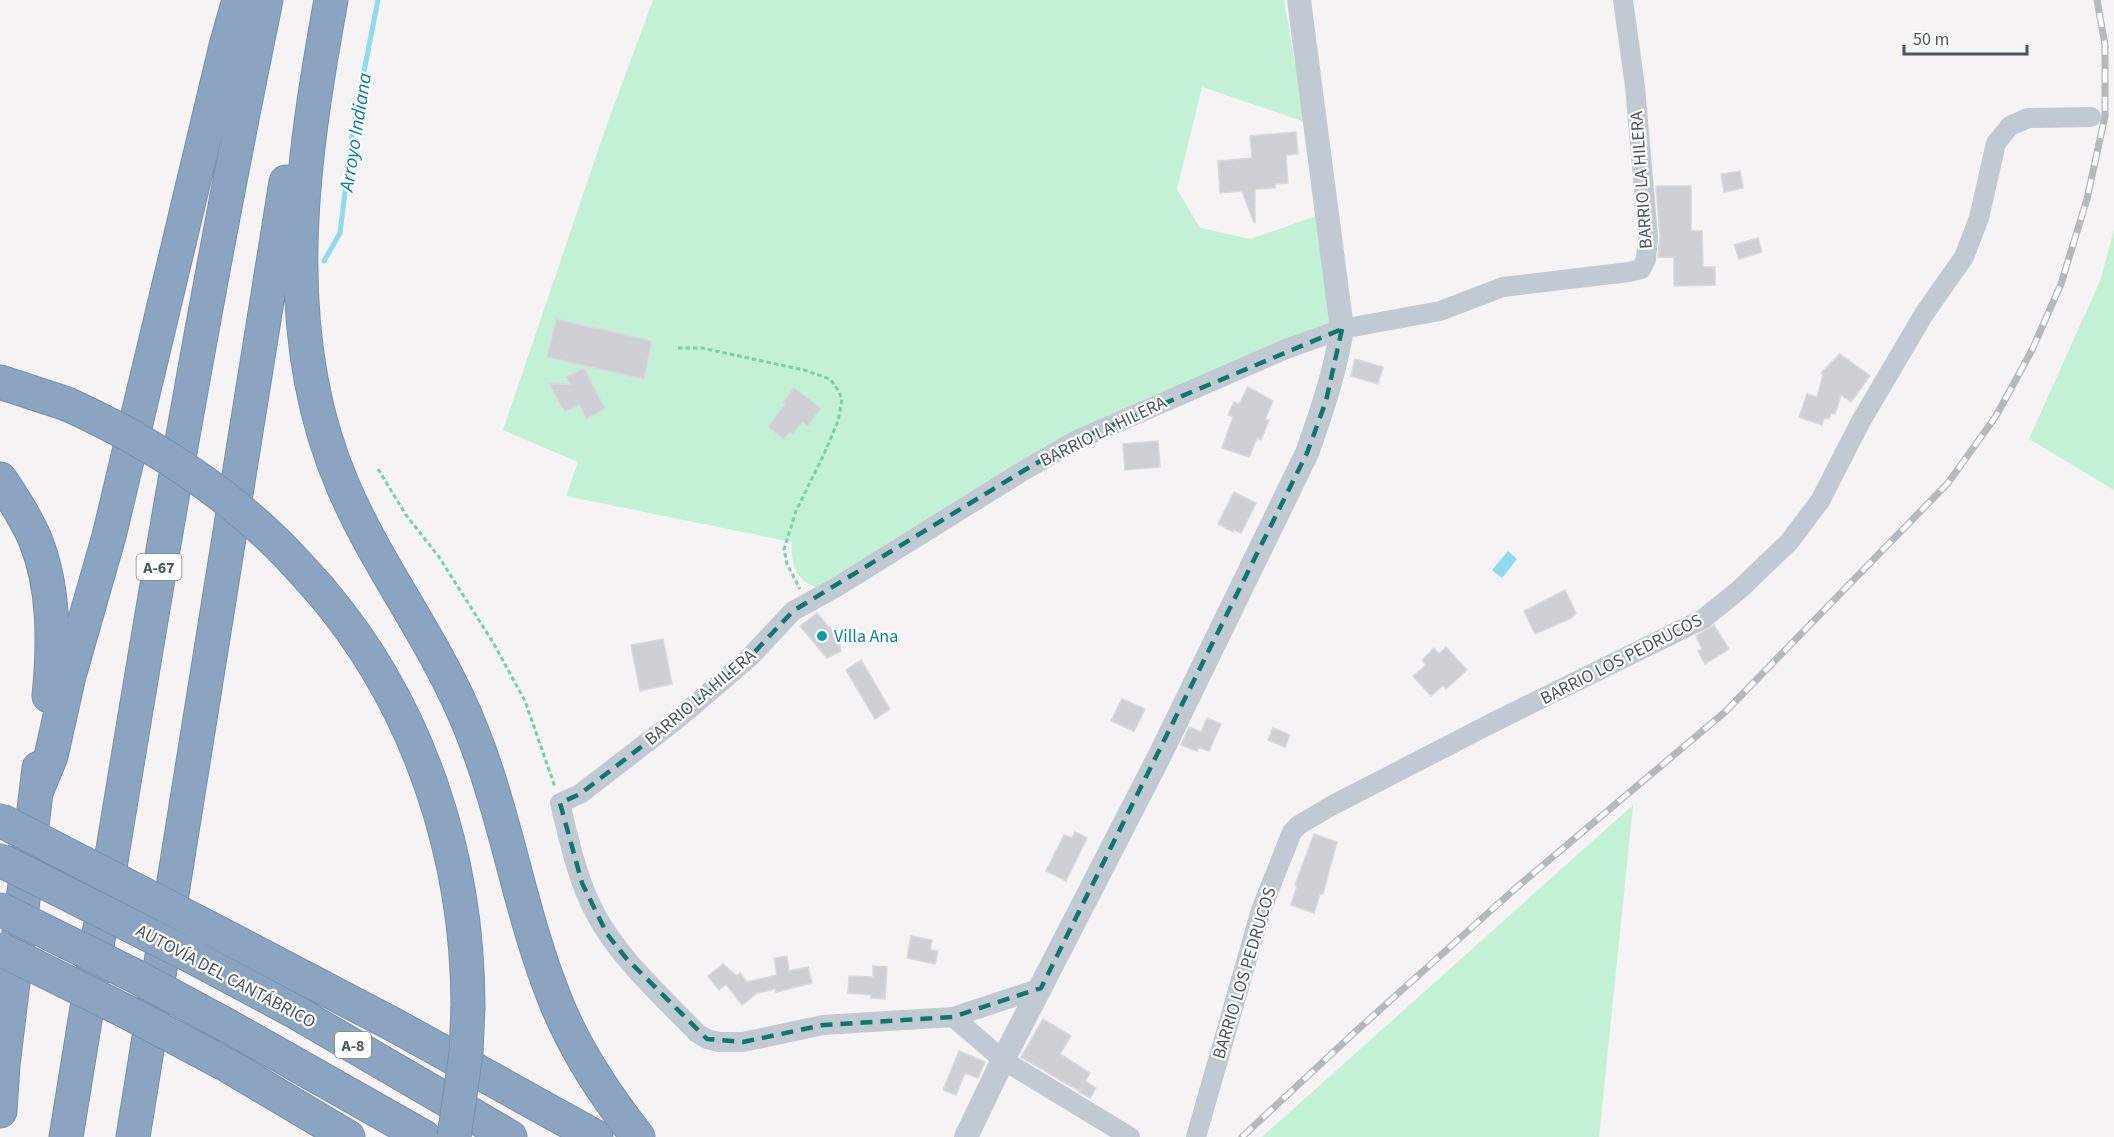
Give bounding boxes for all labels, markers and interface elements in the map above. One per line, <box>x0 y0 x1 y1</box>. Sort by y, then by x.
scale bar <box>1904 18 2027 56</box>
text: 50 m <box>1913 27 1949 52</box>
water label: Arroyo Indiana <box>332 71 379 195</box>
street label: BARRIO LA HILERA <box>1624 110 1659 250</box>
street label: BARRIO LA HILERA <box>1036 390 1171 473</box>
road number: A-67 <box>136 554 182 580</box>
street label: BARRIO LOS PEDRUCOS <box>1536 608 1706 711</box>
place label: Villa Ana <box>834 624 898 649</box>
marker: Villa Ana <box>815 629 829 643</box>
street label: BARRIO LA HILERA <box>639 643 761 751</box>
street label: BARRIO LOS PEDRUCOS <box>1206 884 1283 1062</box>
street label: AUTOVÍA DEL CANTÁBRICO <box>132 918 320 1034</box>
road number: A-8 <box>335 1032 371 1058</box>

